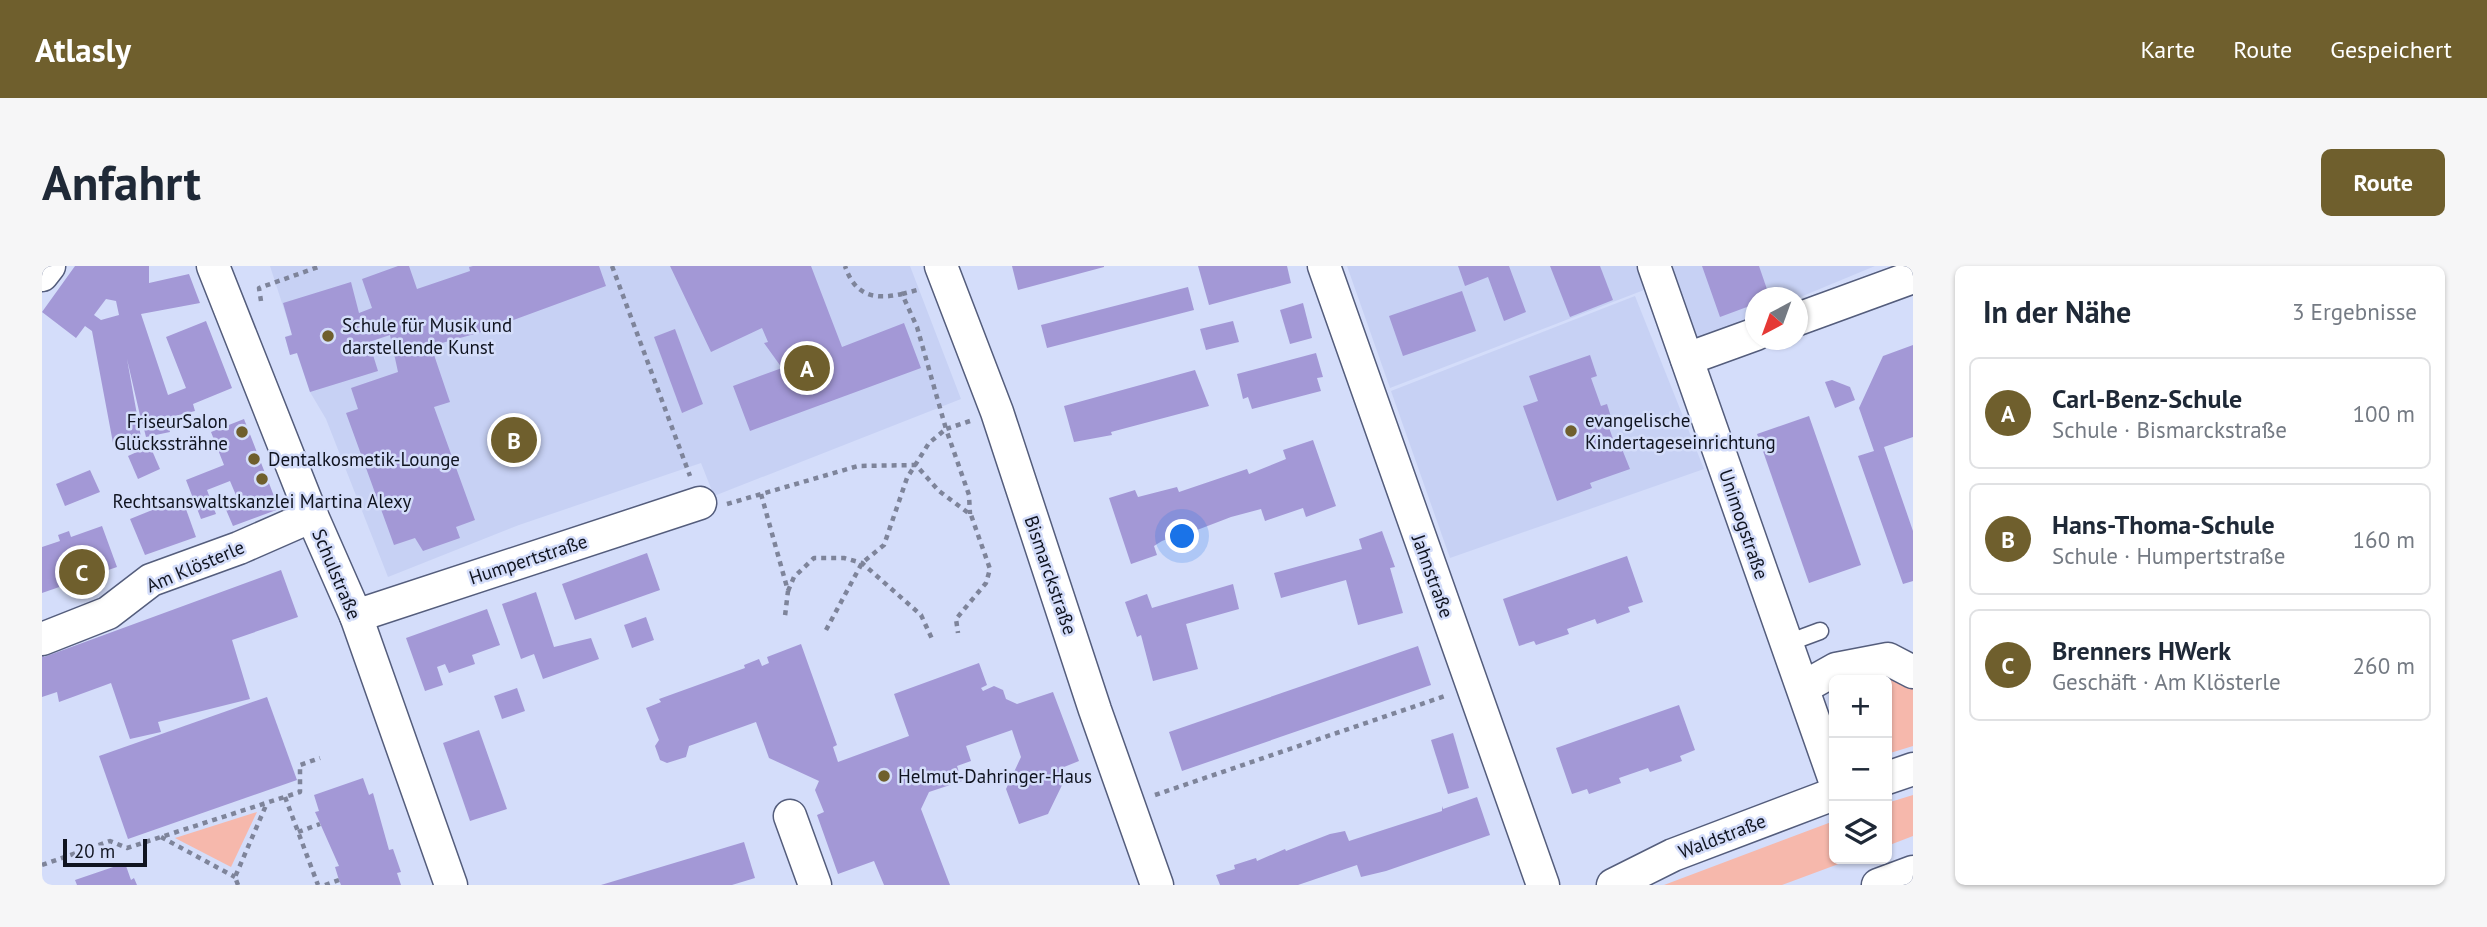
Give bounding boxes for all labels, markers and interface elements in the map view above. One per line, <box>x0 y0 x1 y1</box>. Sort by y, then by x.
text: Atlasly <box>35 28 131 71</box>
text: Karte <box>2140 34 2195 65</box>
text: Route <box>2233 34 2292 65</box>
text: Gespeichert <box>2330 34 2452 65</box>
button: Route <box>2321 149 2445 216</box>
text: Anfahrt <box>42 150 201 214</box>
north arrow <box>1745 287 1808 350</box>
text: In der Nähe <box>1983 292 2131 331</box>
text: 3 Ergebnisse <box>2292 297 2417 326</box>
place label: Schule für Musik und darstellende Kunst <box>342 313 512 359</box>
marker: Schule für Musik und darstellende Kunst <box>320 328 336 344</box>
pin: A <box>784 342 830 394</box>
text: Carl-Benz-Schule <box>2052 382 2242 415</box>
text: A <box>2001 399 2015 428</box>
text: 100 m <box>2353 399 2415 428</box>
place label: evangelische Kindertageseinrichtung <box>1585 408 1776 454</box>
place label: FriseurSalon Glückssträhne <box>114 409 228 455</box>
pin: B <box>491 414 537 466</box>
text: Schule · Bismarckstraße <box>2052 415 2287 444</box>
marker: evangelische Kindertageseinrichtung <box>1563 423 1579 439</box>
marker: FriseurSalon Glückssträhne <box>234 424 250 440</box>
place label: Dentalkosmetik-Lounge <box>268 447 460 471</box>
marker: Dentalkosmetik-Lounge <box>246 451 262 467</box>
street label: Unimogstraße <box>1714 466 1774 582</box>
marker: Rechtsanswaltskanzlei Martina Alexy <box>254 471 270 487</box>
place label: Rechtsanswaltskanzlei Martina Alexy <box>113 489 412 513</box>
text: Hans-Thoma-Schule <box>2052 508 2275 541</box>
street label: Bismarckstraße <box>1019 512 1083 638</box>
your location <box>1165 519 1199 553</box>
street label: Schulstraße <box>307 525 367 623</box>
text: B <box>2001 525 2015 554</box>
text: 160 m <box>2353 525 2415 554</box>
street label: Humpertstraße <box>466 529 590 589</box>
street label: Jahnstraße <box>1407 530 1459 621</box>
street label: Am Klösterle <box>142 535 248 597</box>
text: Schule · Humpertstraße <box>2052 541 2285 570</box>
pin: C <box>59 546 105 598</box>
text: Brenners HWerk <box>2052 634 2231 667</box>
text: C <box>2002 651 2014 680</box>
text: 260 m <box>2353 651 2415 680</box>
text: Geschäft · Am Klösterle <box>2052 667 2281 696</box>
map controls <box>1829 675 1892 864</box>
button: + <box>1829 675 1892 738</box>
button: − <box>1829 738 1892 801</box>
place label: Helmut-Dahringer-Haus <box>898 764 1092 788</box>
marker: Helmut-Dahringer-Haus <box>876 768 892 784</box>
button: layers <box>1829 801 1892 864</box>
street label: Waldstraße <box>1675 808 1769 864</box>
scale bar <box>63 836 147 868</box>
text: 20 m <box>74 839 115 863</box>

